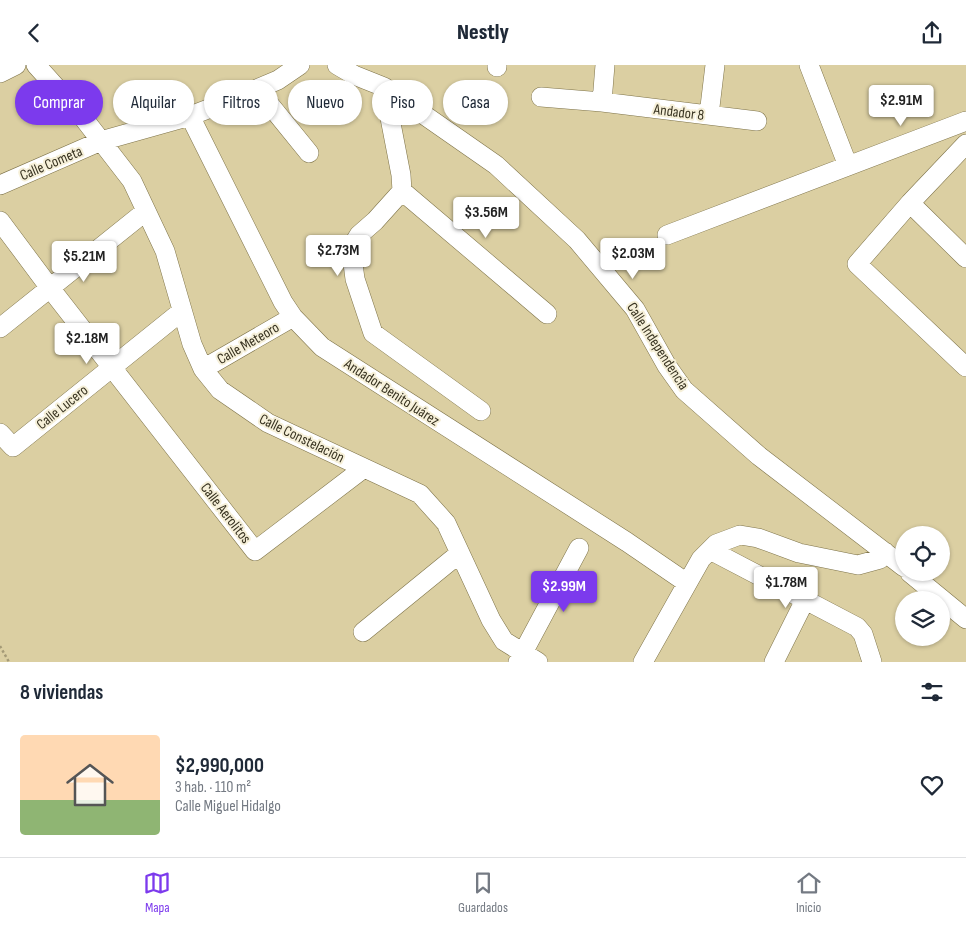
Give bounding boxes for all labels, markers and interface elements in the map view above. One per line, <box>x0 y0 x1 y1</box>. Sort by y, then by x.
icon: back <box>20 19 48 47</box>
text: Nestly <box>457 19 509 46</box>
icon: share <box>918 19 946 47</box>
chip: Comprar <box>15 80 103 125</box>
chip: Alquilar <box>113 80 194 125</box>
chip: Filtros <box>204 80 278 125</box>
chip: Nuevo <box>288 80 362 125</box>
chip: Piso <box>372 80 433 125</box>
chip: Casa <box>443 80 508 125</box>
pin: $2.91M <box>860 85 942 127</box>
text: $2.91M <box>880 91 922 110</box>
street label: Andador 8 <box>652 100 705 125</box>
street label: Calle Cometa <box>17 142 86 185</box>
pin: $3.56M <box>445 197 527 239</box>
text: $3.56M <box>464 203 508 222</box>
pin: $2.73M <box>297 235 379 277</box>
pin: $2.03M <box>592 237 674 280</box>
pin: $5.21M <box>43 241 125 283</box>
text: $2.73M <box>317 241 359 260</box>
text: $2.03M <box>611 244 655 263</box>
text: $5.21M <box>63 247 105 266</box>
street label: Calle Independencia <box>622 299 693 394</box>
street label: Calle Meteoro <box>214 318 283 369</box>
pin: $2.18M <box>46 323 128 365</box>
text: $2.18M <box>66 329 108 348</box>
street label: Andador Benito Juárez <box>340 354 444 431</box>
street label: Calle Lucero <box>33 381 92 434</box>
street label: Calle Constelación <box>256 410 347 467</box>
street label: Calle Aerolitos <box>196 479 255 547</box>
map controls <box>895 526 950 646</box>
button: locate <box>895 526 950 581</box>
pin: $1.78M <box>745 567 827 609</box>
pin: $2.99M <box>523 571 605 613</box>
text: $1.78M <box>765 573 807 592</box>
text: $2.99M <box>542 577 586 596</box>
button: layers <box>895 591 950 646</box>
icon: filters <box>918 678 946 706</box>
text: 8 viviendas <box>20 680 103 705</box>
text: $2,990,000 <box>175 753 264 778</box>
icon: home <box>60 755 120 815</box>
icon: heart <box>918 771 946 799</box>
text: 3 hab. · 110 m² <box>175 778 251 797</box>
text: Calle Miguel Hidalgo <box>175 797 281 816</box>
tab: Mapa <box>143 869 171 916</box>
tab: Guardados <box>458 869 508 916</box>
tab: Inicio <box>795 869 823 916</box>

